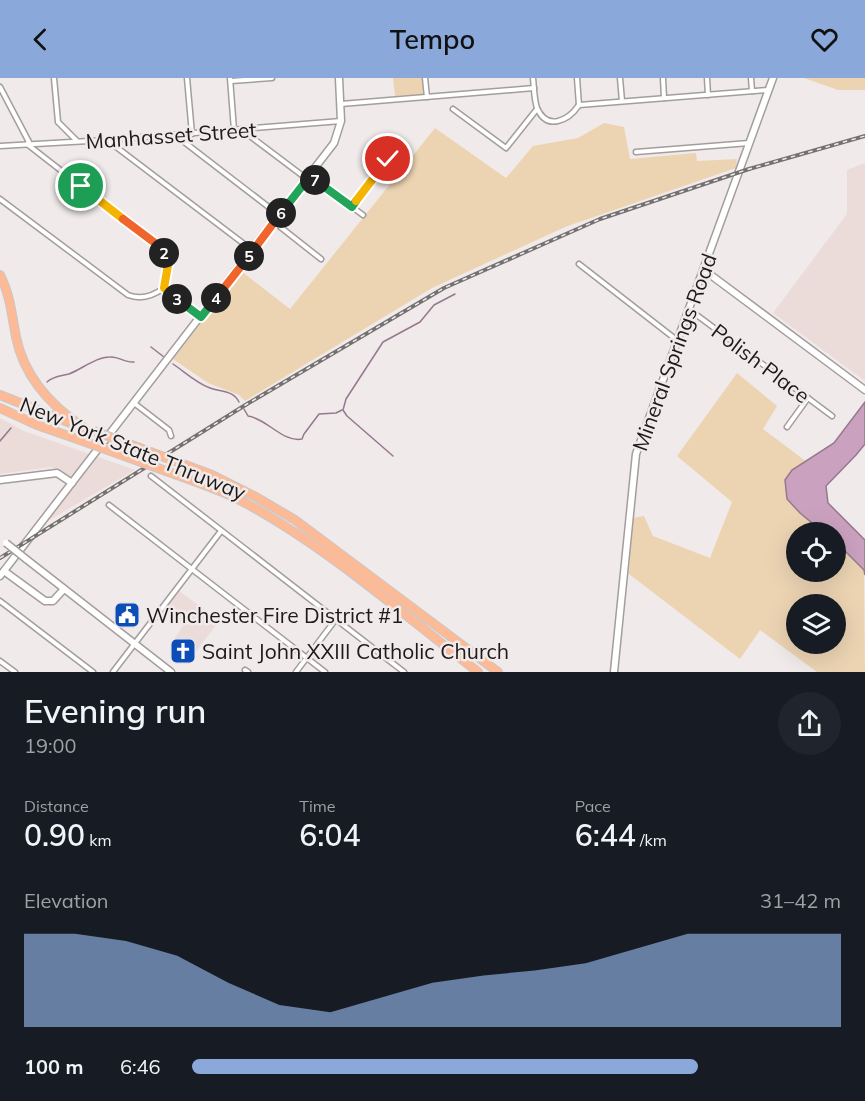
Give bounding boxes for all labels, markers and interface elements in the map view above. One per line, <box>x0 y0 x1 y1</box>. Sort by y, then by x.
text: Tempo <box>390 22 475 56</box>
icon: back <box>24 23 57 56</box>
icon: heart <box>808 23 841 56</box>
street label: Manhasset Street <box>85 116 257 154</box>
pin <box>362 133 413 184</box>
icon: check <box>371 142 404 175</box>
pin <box>55 160 106 211</box>
pin: 7 <box>300 165 330 195</box>
icon: arrive <box>64 169 97 202</box>
text: 7 <box>310 170 320 190</box>
pin: 6 <box>266 198 296 228</box>
text: 6 <box>276 203 286 223</box>
pin: 2 <box>149 238 179 268</box>
pin: 5 <box>234 241 264 271</box>
text: 2 <box>159 243 169 263</box>
text: 5 <box>244 246 254 266</box>
street label: Mineral Springs Road <box>626 250 722 454</box>
pin: 4 <box>201 283 231 313</box>
pin: 3 <box>162 284 192 314</box>
text: 4 <box>211 288 221 308</box>
text: 3 <box>172 289 182 309</box>
street label: Polish Place <box>707 318 815 408</box>
street label: New York State Thruway <box>16 391 250 505</box>
map controls <box>786 522 846 654</box>
button: locate <box>786 522 846 582</box>
button: layers <box>786 594 846 654</box>
public building icon: Winchester Fire District #1 <box>112 600 142 630</box>
place label: Winchester Fire District #1 <box>146 602 403 628</box>
church icon: Saint John XXIII Catholic Church <box>168 636 198 666</box>
place label: Saint John XXIII Catholic Church <box>202 638 509 664</box>
text: Evening run <box>24 690 206 731</box>
button: share <box>778 692 841 755</box>
text: 19:00 <box>24 733 77 758</box>
text: Distance <box>24 796 89 816</box>
text: Time <box>299 796 336 816</box>
text: Pace <box>575 796 611 816</box>
text: 0.90 <box>24 816 85 854</box>
text: 6:04 <box>299 816 360 854</box>
text: 6:44 <box>575 816 636 854</box>
text: km <box>85 830 112 850</box>
text: /km <box>636 830 667 850</box>
text: Elevation <box>24 888 109 913</box>
text: 31–42 m <box>760 888 841 913</box>
text: 100 m <box>24 1054 83 1079</box>
text: 6:46 <box>120 1054 161 1079</box>

